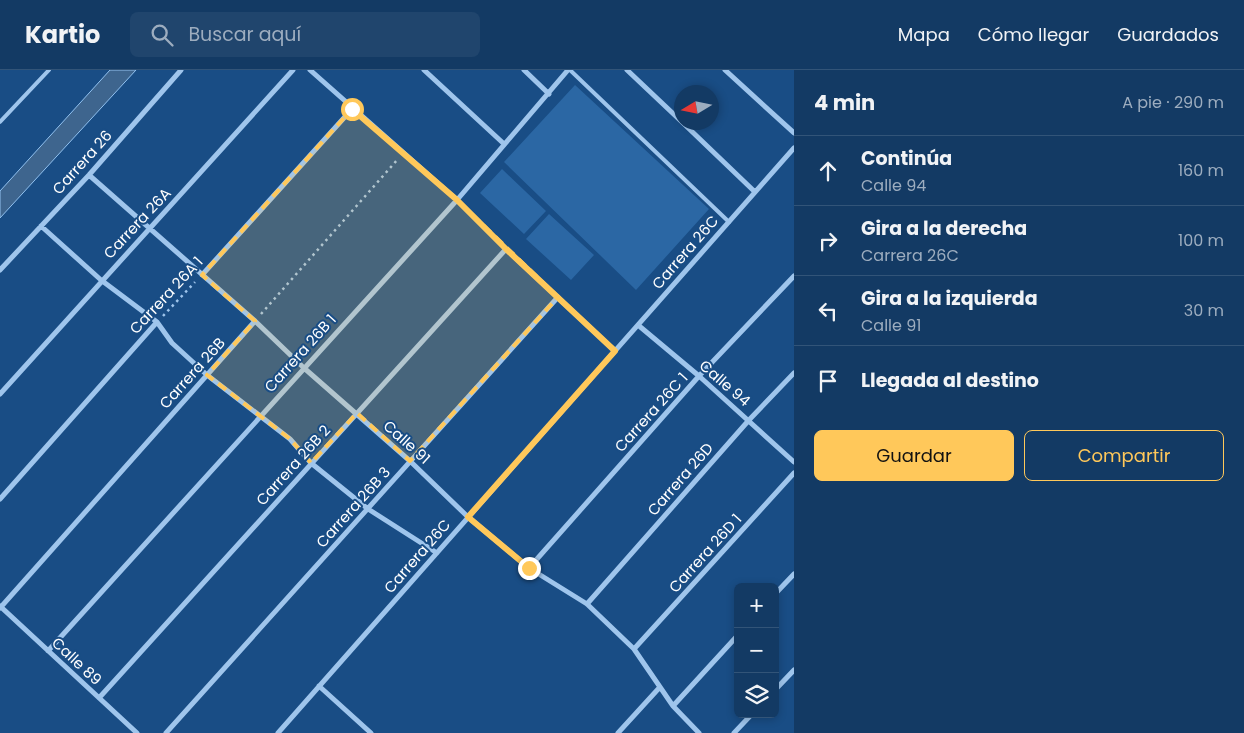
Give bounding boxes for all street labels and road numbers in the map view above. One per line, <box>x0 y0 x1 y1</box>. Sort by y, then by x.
street label: Carrera 26 <box>47 125 117 199</box>
street label: Carrera 26A <box>99 183 175 263</box>
street label: Carrera 26C <box>647 211 723 293</box>
street label: Carrera 26A 1 <box>125 252 207 338</box>
street label: Carrera 26B 1 <box>259 310 341 396</box>
street label: Carrera 26B <box>154 333 230 413</box>
street label: Calle 94 <box>695 355 755 411</box>
street label: Carrera 26C 1 <box>610 368 692 456</box>
street label: Calle 91 <box>379 415 435 469</box>
street label: Carrera 26B 2 <box>251 420 335 510</box>
street label: Carrera 26D <box>642 438 718 520</box>
street label: Carrera 26B 3 <box>311 462 395 552</box>
street label: Carrera 26D 1 <box>664 509 746 597</box>
street label: Carrera 26C <box>379 515 455 597</box>
street label: Calle 89 <box>47 632 107 690</box>

